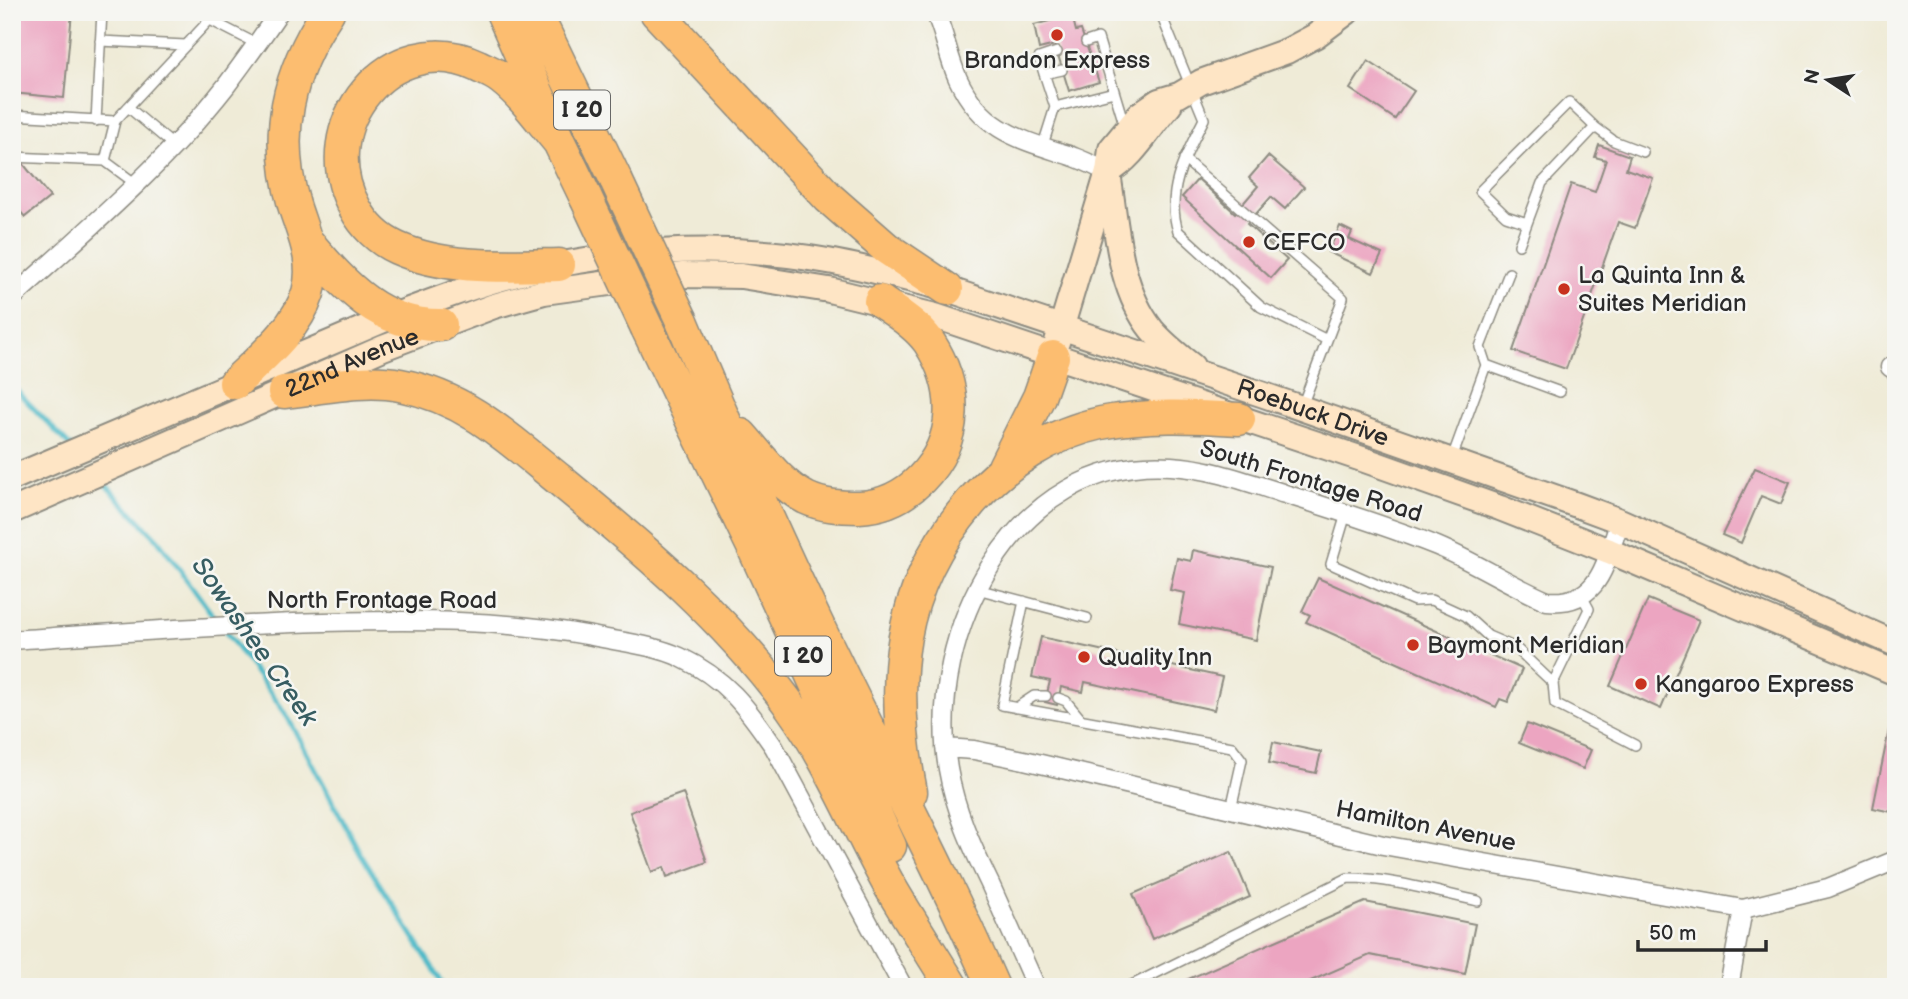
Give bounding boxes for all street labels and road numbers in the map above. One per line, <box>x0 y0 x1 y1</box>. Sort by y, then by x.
road number: I 20 <box>554 90 610 130</box>
street label: 22nd Avenue <box>280 321 423 404</box>
street label: Roebuck Drive <box>1233 372 1393 452</box>
street label: South Frontage Road <box>1196 433 1426 529</box>
street label: North Frontage Road <box>267 586 497 615</box>
road number: I 20 <box>775 636 831 676</box>
street label: Hamilton Avenue <box>1334 794 1518 858</box>

